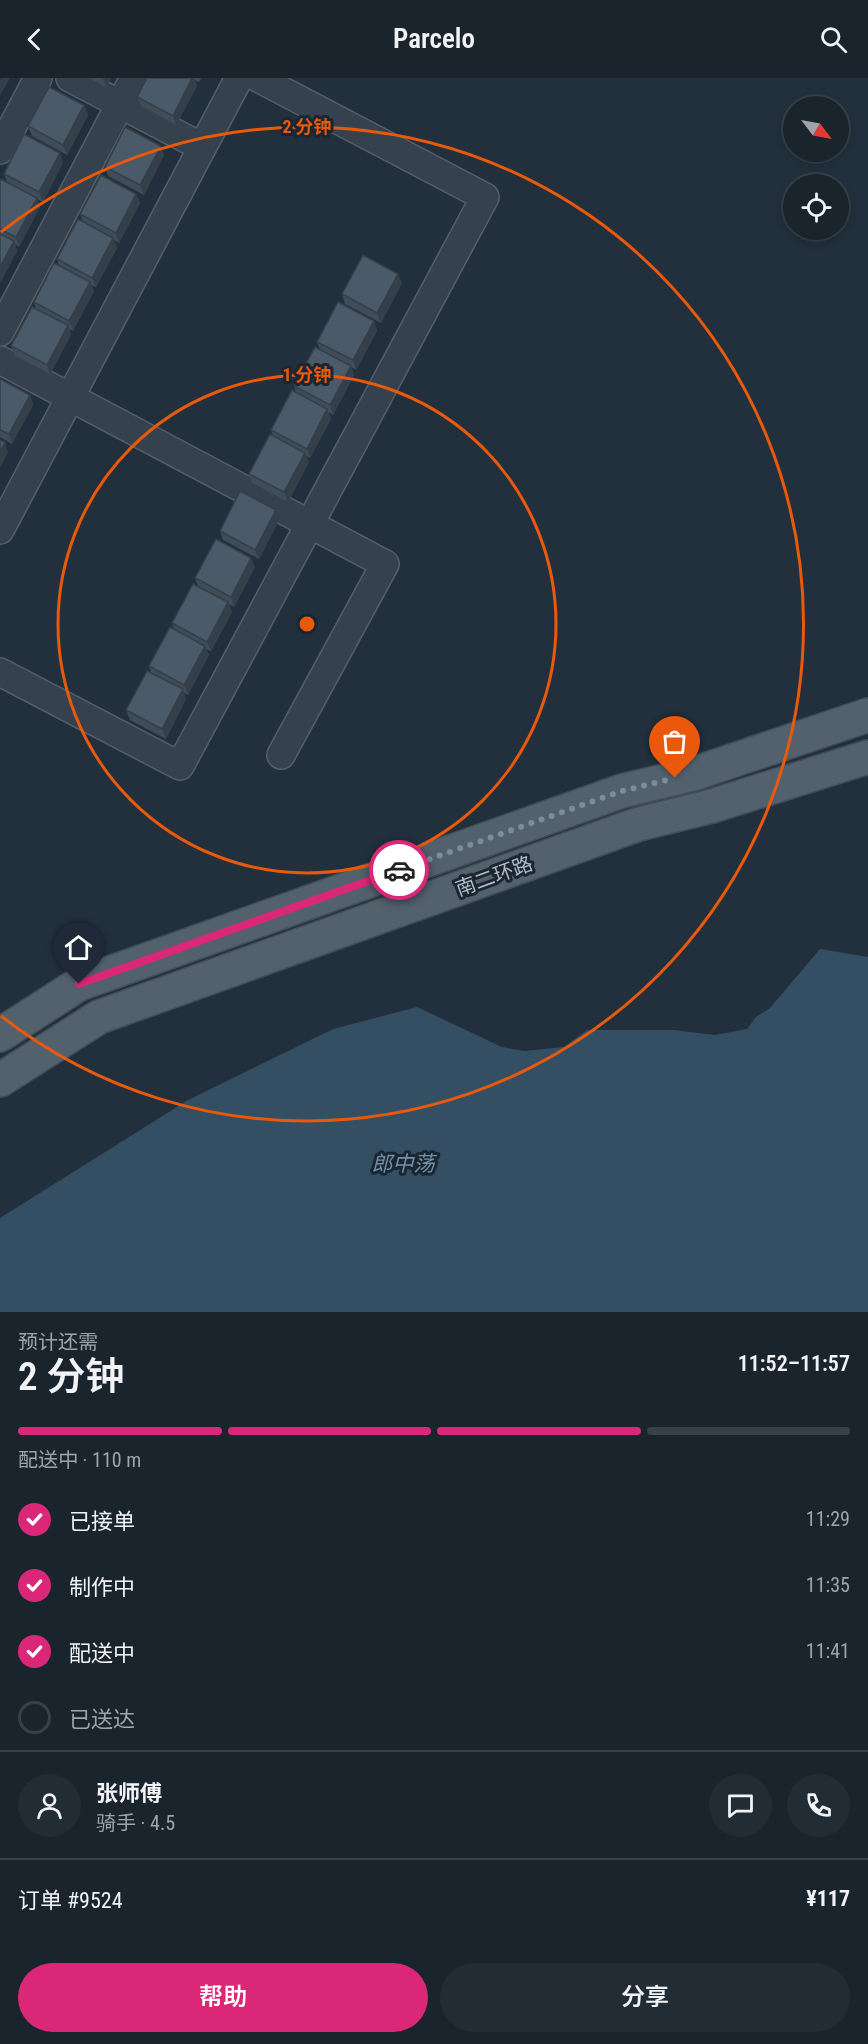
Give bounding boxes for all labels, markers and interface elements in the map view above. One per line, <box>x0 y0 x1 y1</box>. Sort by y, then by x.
icon: back <box>18 23 51 56</box>
text: Parcelo <box>393 23 475 55</box>
icon: search <box>817 23 850 56</box>
north arrow <box>783 96 849 162</box>
map controls <box>783 96 849 240</box>
text: 2 分钟 <box>282 116 332 137</box>
button: locate <box>783 174 849 240</box>
text: 1 分钟 <box>282 364 332 385</box>
centre of rings <box>297 614 317 634</box>
pin <box>649 716 700 778</box>
icon: bag <box>658 725 691 758</box>
courier <box>369 840 429 900</box>
street label: 南二环路 <box>452 851 536 901</box>
icon: car <box>383 854 416 887</box>
pin <box>53 922 104 984</box>
icon: home <box>62 931 95 964</box>
water label: 郎中荡 <box>372 1152 437 1176</box>
text: 预计还需 <box>18 1330 98 1354</box>
text: 11:52–11:57 <box>738 1351 850 1376</box>
text: 2 分钟 <box>18 1354 125 1400</box>
text: 配送中 · 110 m <box>18 1448 141 1472</box>
icon: check <box>18 1503 51 1536</box>
text: 11:29 <box>806 1507 850 1531</box>
text: 已接单 <box>69 1509 135 1534</box>
icon: check <box>18 1569 51 1602</box>
text: 11:35 <box>806 1573 850 1597</box>
text: 制作中 <box>69 1575 135 1600</box>
icon: check <box>18 1635 51 1668</box>
text: 11:41 <box>806 1639 850 1663</box>
text: 配送中 <box>69 1641 135 1666</box>
text: 已送达 <box>69 1707 135 1732</box>
button: person <box>18 1774 81 1837</box>
button: chat <box>709 1774 772 1837</box>
button: phone <box>787 1774 850 1837</box>
text: 张师傅 <box>96 1781 162 1806</box>
text: 骑手 · 4.5 <box>96 1811 175 1835</box>
text: ¥117 <box>806 1886 850 1911</box>
text: 订单 #9524 <box>18 1888 123 1913</box>
button: 帮助 <box>18 1963 428 2032</box>
button: 分享 <box>440 1963 850 2032</box>

